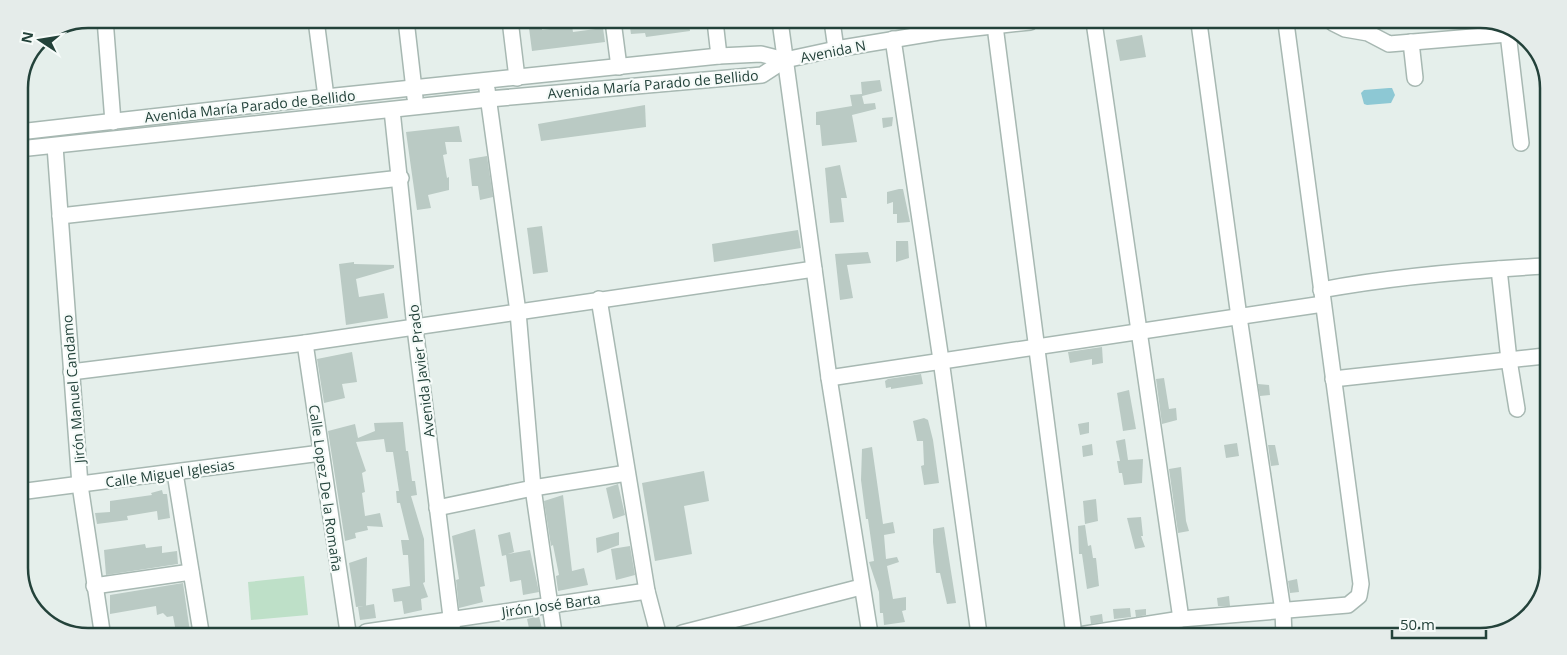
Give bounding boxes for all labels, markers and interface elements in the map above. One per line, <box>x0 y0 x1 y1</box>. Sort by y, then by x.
north arrow <box>15 15 65 65</box>
text: N <box>16 30 37 45</box>
street label: Avenida N <box>799 35 867 67</box>
street label: Avenida María Parado de Bellido <box>547 65 759 103</box>
street label: Avenida María Parado de Bellido <box>144 85 356 127</box>
street label: Avenida Javier Prado <box>403 303 439 439</box>
street label: Jirón Manuel Candamo <box>57 314 89 466</box>
street label: Calle Lopez De la Romaña <box>305 403 347 573</box>
street label: Calle Miguel Iglesias <box>104 454 236 491</box>
street label: Jirón José Barta <box>499 589 602 622</box>
scale bar <box>1392 608 1486 640</box>
text: 50 m <box>1400 614 1435 634</box>

